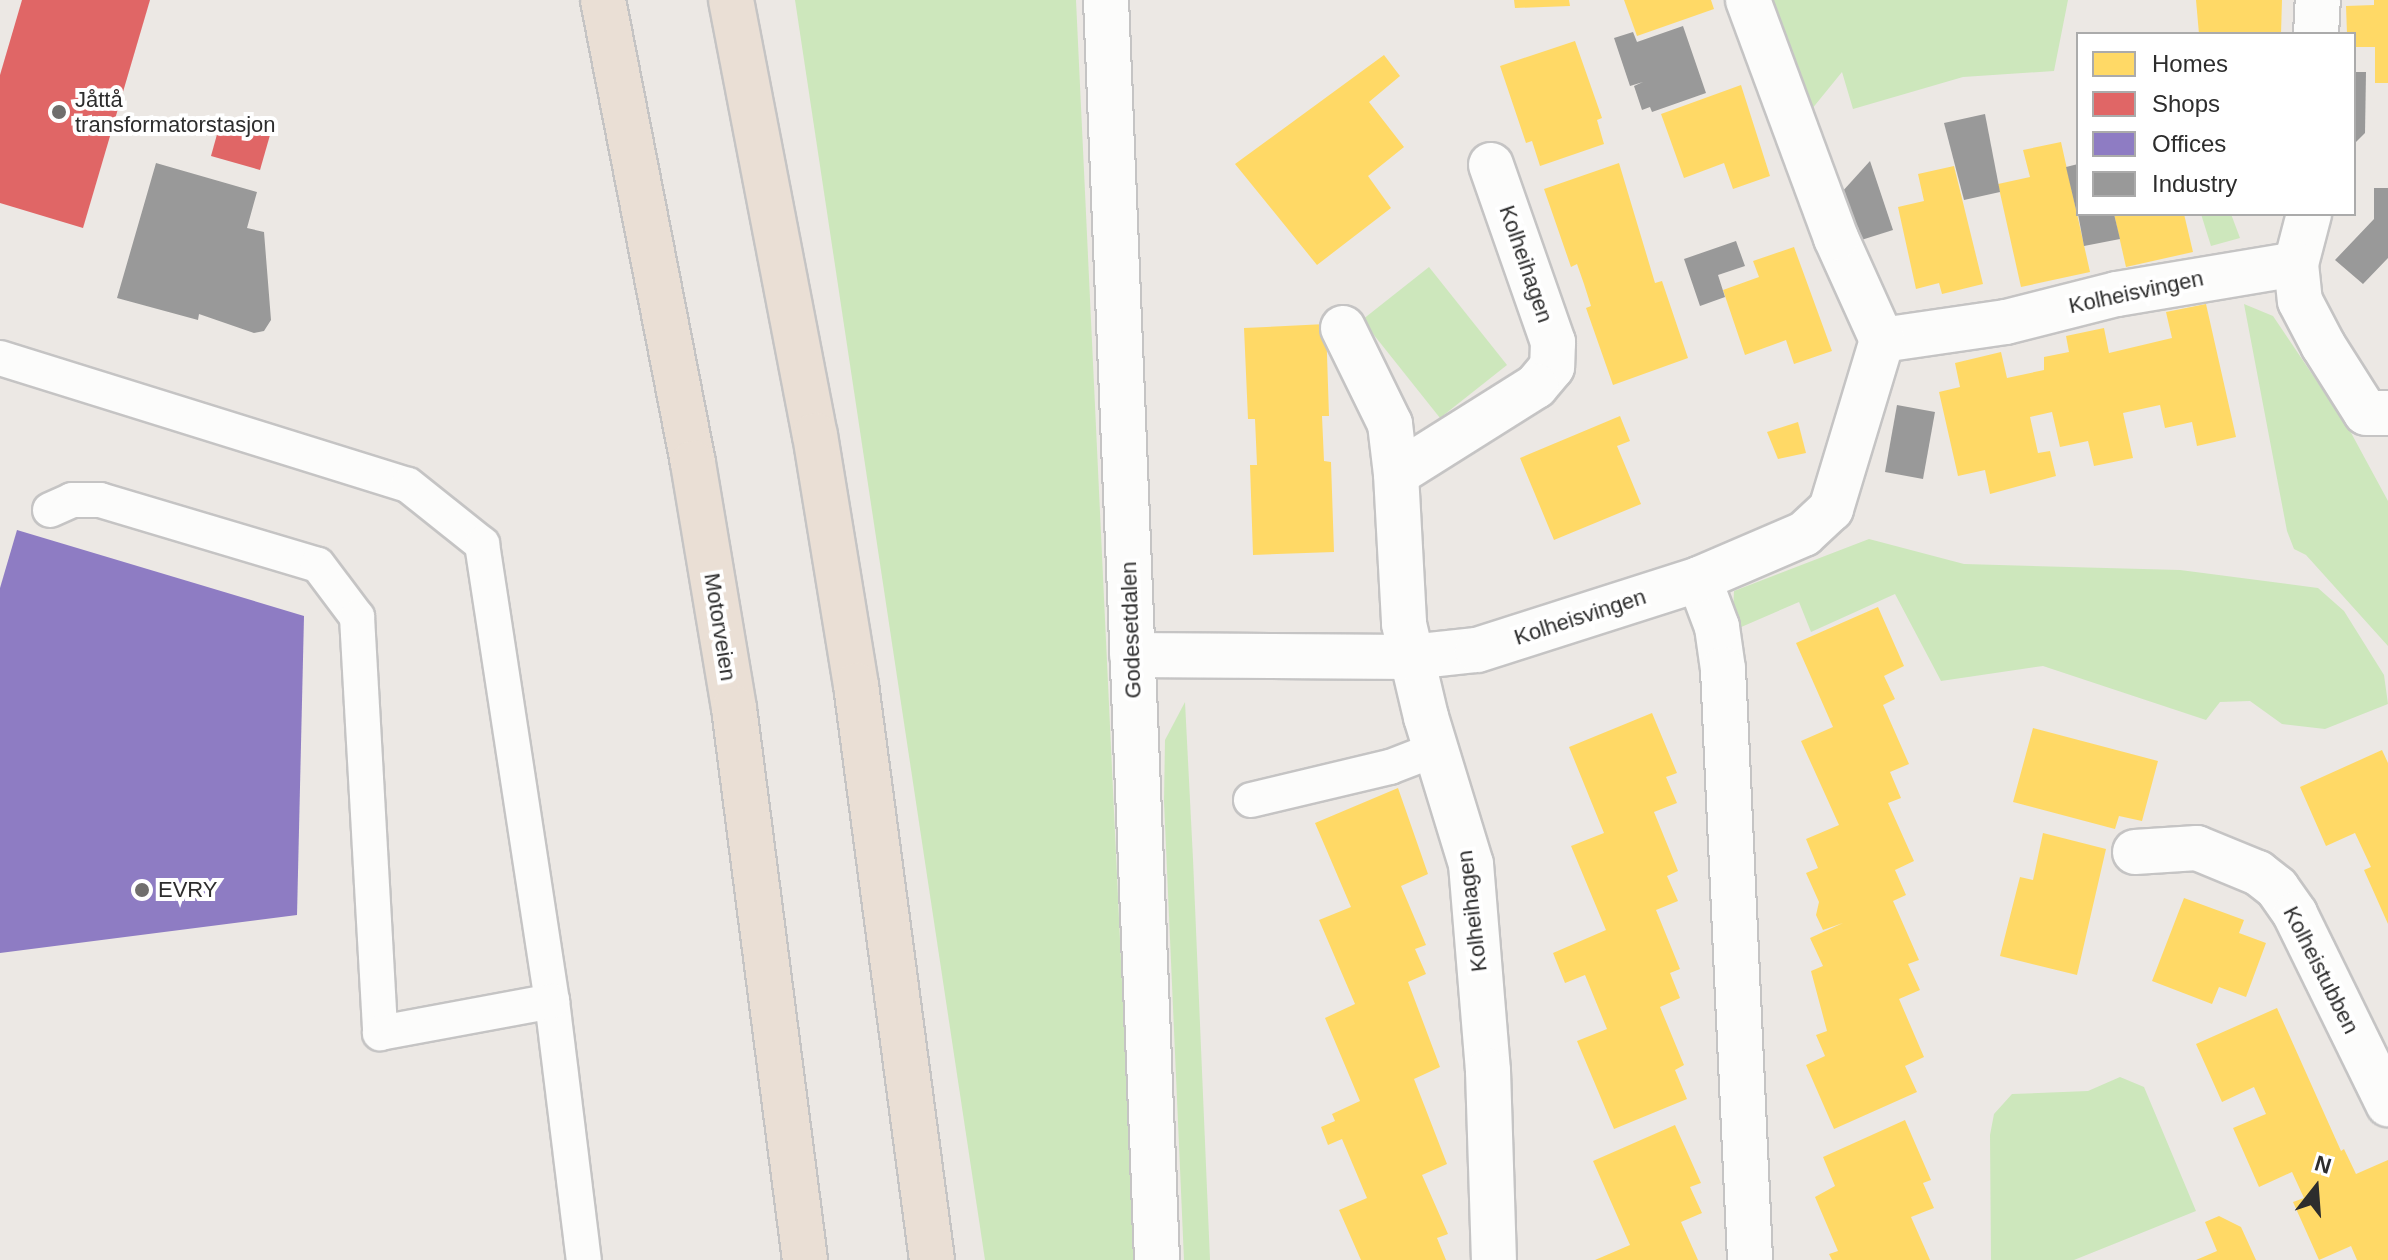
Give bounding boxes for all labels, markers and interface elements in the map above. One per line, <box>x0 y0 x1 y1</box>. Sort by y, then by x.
legend <box>2076 32 2356 216</box>
text: Homes <box>2152 50 2228 77</box>
place label: Jåttå transformatorstasjon <box>75 86 276 138</box>
text: Shops <box>2152 90 2220 117</box>
marker: Jåttå transformatorstasjon <box>50 103 68 121</box>
text: Offices <box>2152 130 2226 157</box>
text: Industry <box>2152 170 2237 197</box>
street label: Kolheihagen <box>1494 202 1558 326</box>
street label: Kolheisvingen <box>2066 265 2206 319</box>
street label: Godesetdalen <box>1115 561 1147 699</box>
street label: Motorveien <box>698 571 742 683</box>
street label: Kolheisvingen <box>1511 583 1649 651</box>
street label: Kolheihagen <box>1451 849 1493 973</box>
place label: EVRY <box>158 877 218 903</box>
marker: EVRY <box>133 881 151 899</box>
street label: Kolheistubben <box>2278 902 2364 1038</box>
north arrow <box>2276 1148 2356 1228</box>
text: N <box>2312 1150 2334 1179</box>

